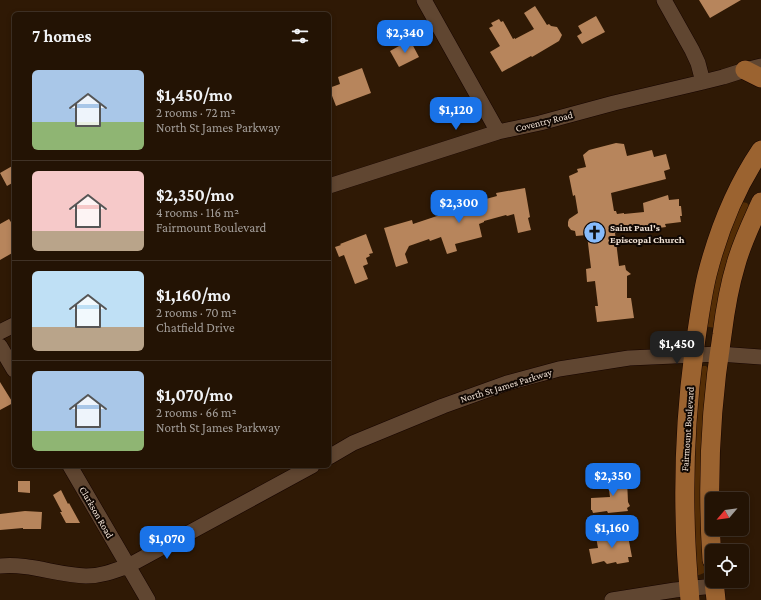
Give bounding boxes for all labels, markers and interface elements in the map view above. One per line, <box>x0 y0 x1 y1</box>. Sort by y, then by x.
pin: $2,340 <box>372 20 438 54</box>
icon: filters <box>289 25 311 47</box>
text: $2,340 <box>386 25 424 40</box>
text: 7 homes <box>32 27 91 46</box>
icon: home <box>64 86 112 134</box>
text: $1,450/mo <box>156 86 232 105</box>
pin: $1,120 <box>423 97 489 131</box>
text: $1,120 <box>439 102 473 117</box>
text: 2 rooms · 72 m² <box>156 105 236 120</box>
street label: Coventry Road <box>514 109 575 134</box>
text: North St James Parkway <box>156 120 280 135</box>
text: $2,350/mo <box>156 186 234 205</box>
icon: home <box>64 187 112 235</box>
pin: $2,300 <box>426 190 492 224</box>
text: $2,300 <box>440 195 478 210</box>
text: 4 rooms · 116 m² <box>156 205 239 220</box>
text: Fairmount Boulevard <box>156 220 266 235</box>
church icon: Saint Paul's Episcopal Church <box>582 220 608 246</box>
place label: Saint Paul's Episcopal Church <box>610 222 685 245</box>
text: $1,160/mo <box>156 286 231 305</box>
icon: home <box>64 287 112 335</box>
text: 2 rooms · 70 m² <box>156 305 237 320</box>
text: Chatfield Drive <box>156 320 235 335</box>
pin: $1,450 <box>644 331 710 365</box>
text: $1,450 <box>659 336 695 351</box>
street label: North St James Parkway <box>459 366 554 405</box>
text: $1,070/mo <box>156 386 233 405</box>
street label: Fairmount Boulevard <box>679 386 696 472</box>
icon: home <box>64 387 112 435</box>
text: 2 rooms · 66 m² <box>156 405 237 420</box>
text: North St James Parkway <box>156 420 280 435</box>
pin: $2,350 <box>580 463 646 497</box>
text: $2,350 <box>594 468 632 483</box>
street label: Clarkson Road <box>77 484 116 541</box>
north arrow <box>705 492 749 536</box>
map controls <box>705 492 749 588</box>
pin: $1,160 <box>579 515 645 549</box>
text: $1,160 <box>595 520 629 535</box>
pin: $1,070 <box>134 526 200 560</box>
text: $1,070 <box>149 531 185 546</box>
button: locate <box>705 544 749 588</box>

